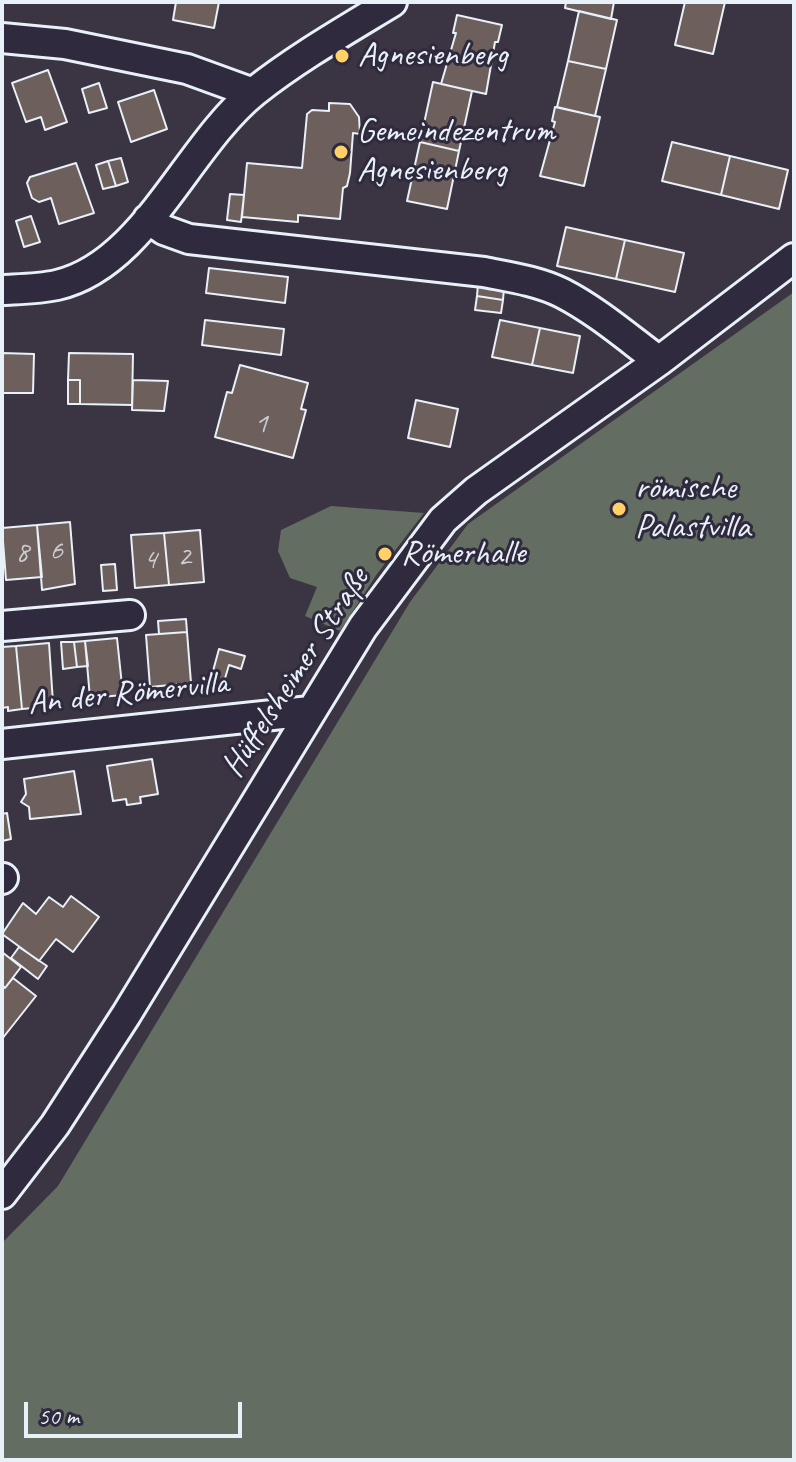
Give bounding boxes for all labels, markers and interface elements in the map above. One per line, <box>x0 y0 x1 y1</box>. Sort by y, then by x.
place label: Agnesienberg <box>358 36 508 76</box>
marker: Agnesienberg <box>333 47 351 65</box>
place label: Gemeindezentrum Agnesienberg <box>357 112 555 192</box>
marker: Gemeindezentrum Agnesienberg <box>332 143 350 161</box>
house number: 1 <box>254 406 268 442</box>
place label: römische Palastvilla <box>635 469 750 548</box>
marker: römische Palastvilla <box>610 500 628 518</box>
house number: 6 <box>49 533 63 569</box>
place label: Römerhalle <box>401 534 525 574</box>
house number: 8 <box>15 535 29 571</box>
house number: 2 <box>177 539 191 575</box>
house number: 4 <box>143 542 157 578</box>
marker: Römerhalle <box>376 545 394 563</box>
street label: Hüffelsheimer Straße <box>213 561 379 785</box>
street label: An der Römervilla <box>26 663 230 725</box>
scale bar <box>28 1386 246 1436</box>
text: 50 m <box>38 1401 79 1431</box>

